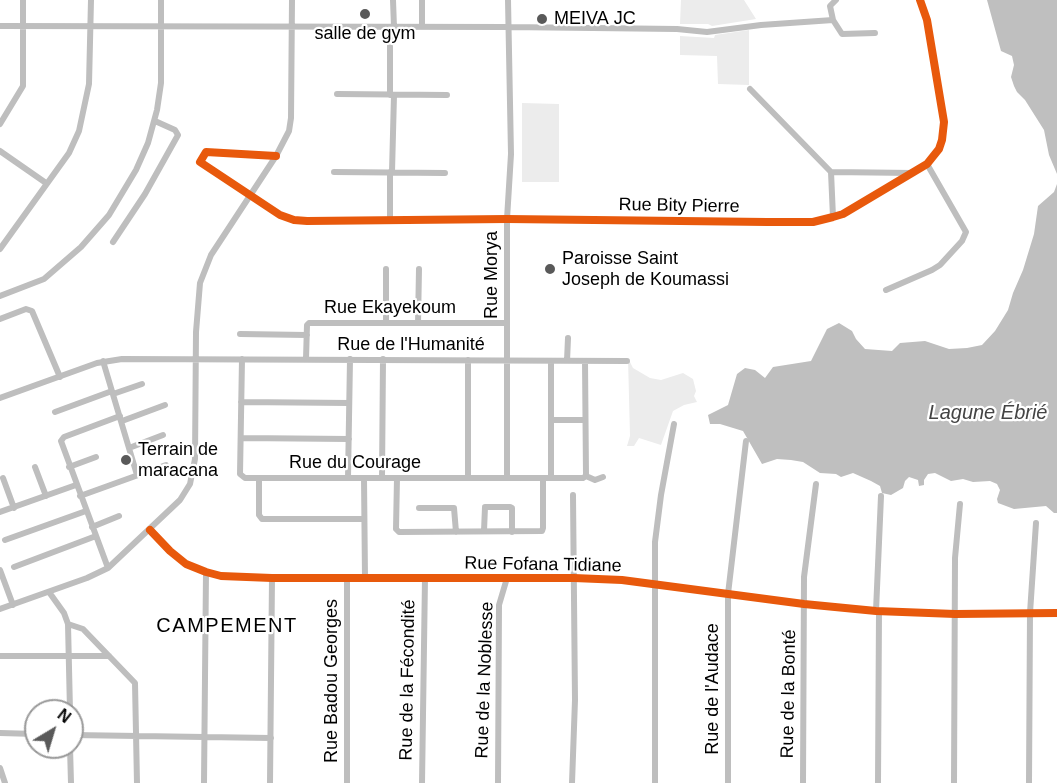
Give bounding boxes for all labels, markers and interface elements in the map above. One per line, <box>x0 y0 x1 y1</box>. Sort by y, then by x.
marker: salle de gym <box>358 7 372 21</box>
place label: MEIVA JC <box>554 8 636 30</box>
marker: MEIVA JC <box>535 12 549 26</box>
place label: salle de gym <box>314 23 416 45</box>
street label: Rue Bity Pierre <box>618 194 740 218</box>
street label: Rue Morya <box>481 231 503 319</box>
place label: Paroisse Saint Joseph de Koumassi <box>562 248 729 290</box>
marker: Paroisse Saint Joseph de Koumassi <box>543 262 557 276</box>
street label: Rue Ekayekoum <box>324 297 456 319</box>
street label: Rue de l'Humanité <box>337 334 485 356</box>
water label: Lagune Ébrié <box>929 401 1047 425</box>
place label: Terrain de maracana <box>138 439 218 482</box>
street label: Rue du Courage <box>289 452 421 474</box>
marker: Terrain de maracana <box>119 453 133 467</box>
street label: Rue Fofana Tidiane <box>464 553 622 577</box>
street label: Rue Badou Georges <box>321 599 343 763</box>
street label: Rue de la Fécondité <box>396 599 420 761</box>
street label: Rue de la Noblesse <box>471 601 499 759</box>
district label: CAMPEMENT <box>156 614 298 638</box>
street label: Rue de l'Audace <box>702 623 724 755</box>
street label: Rue de la Bonté <box>777 629 801 759</box>
north arrow <box>24 699 84 759</box>
text: N <box>54 706 74 726</box>

